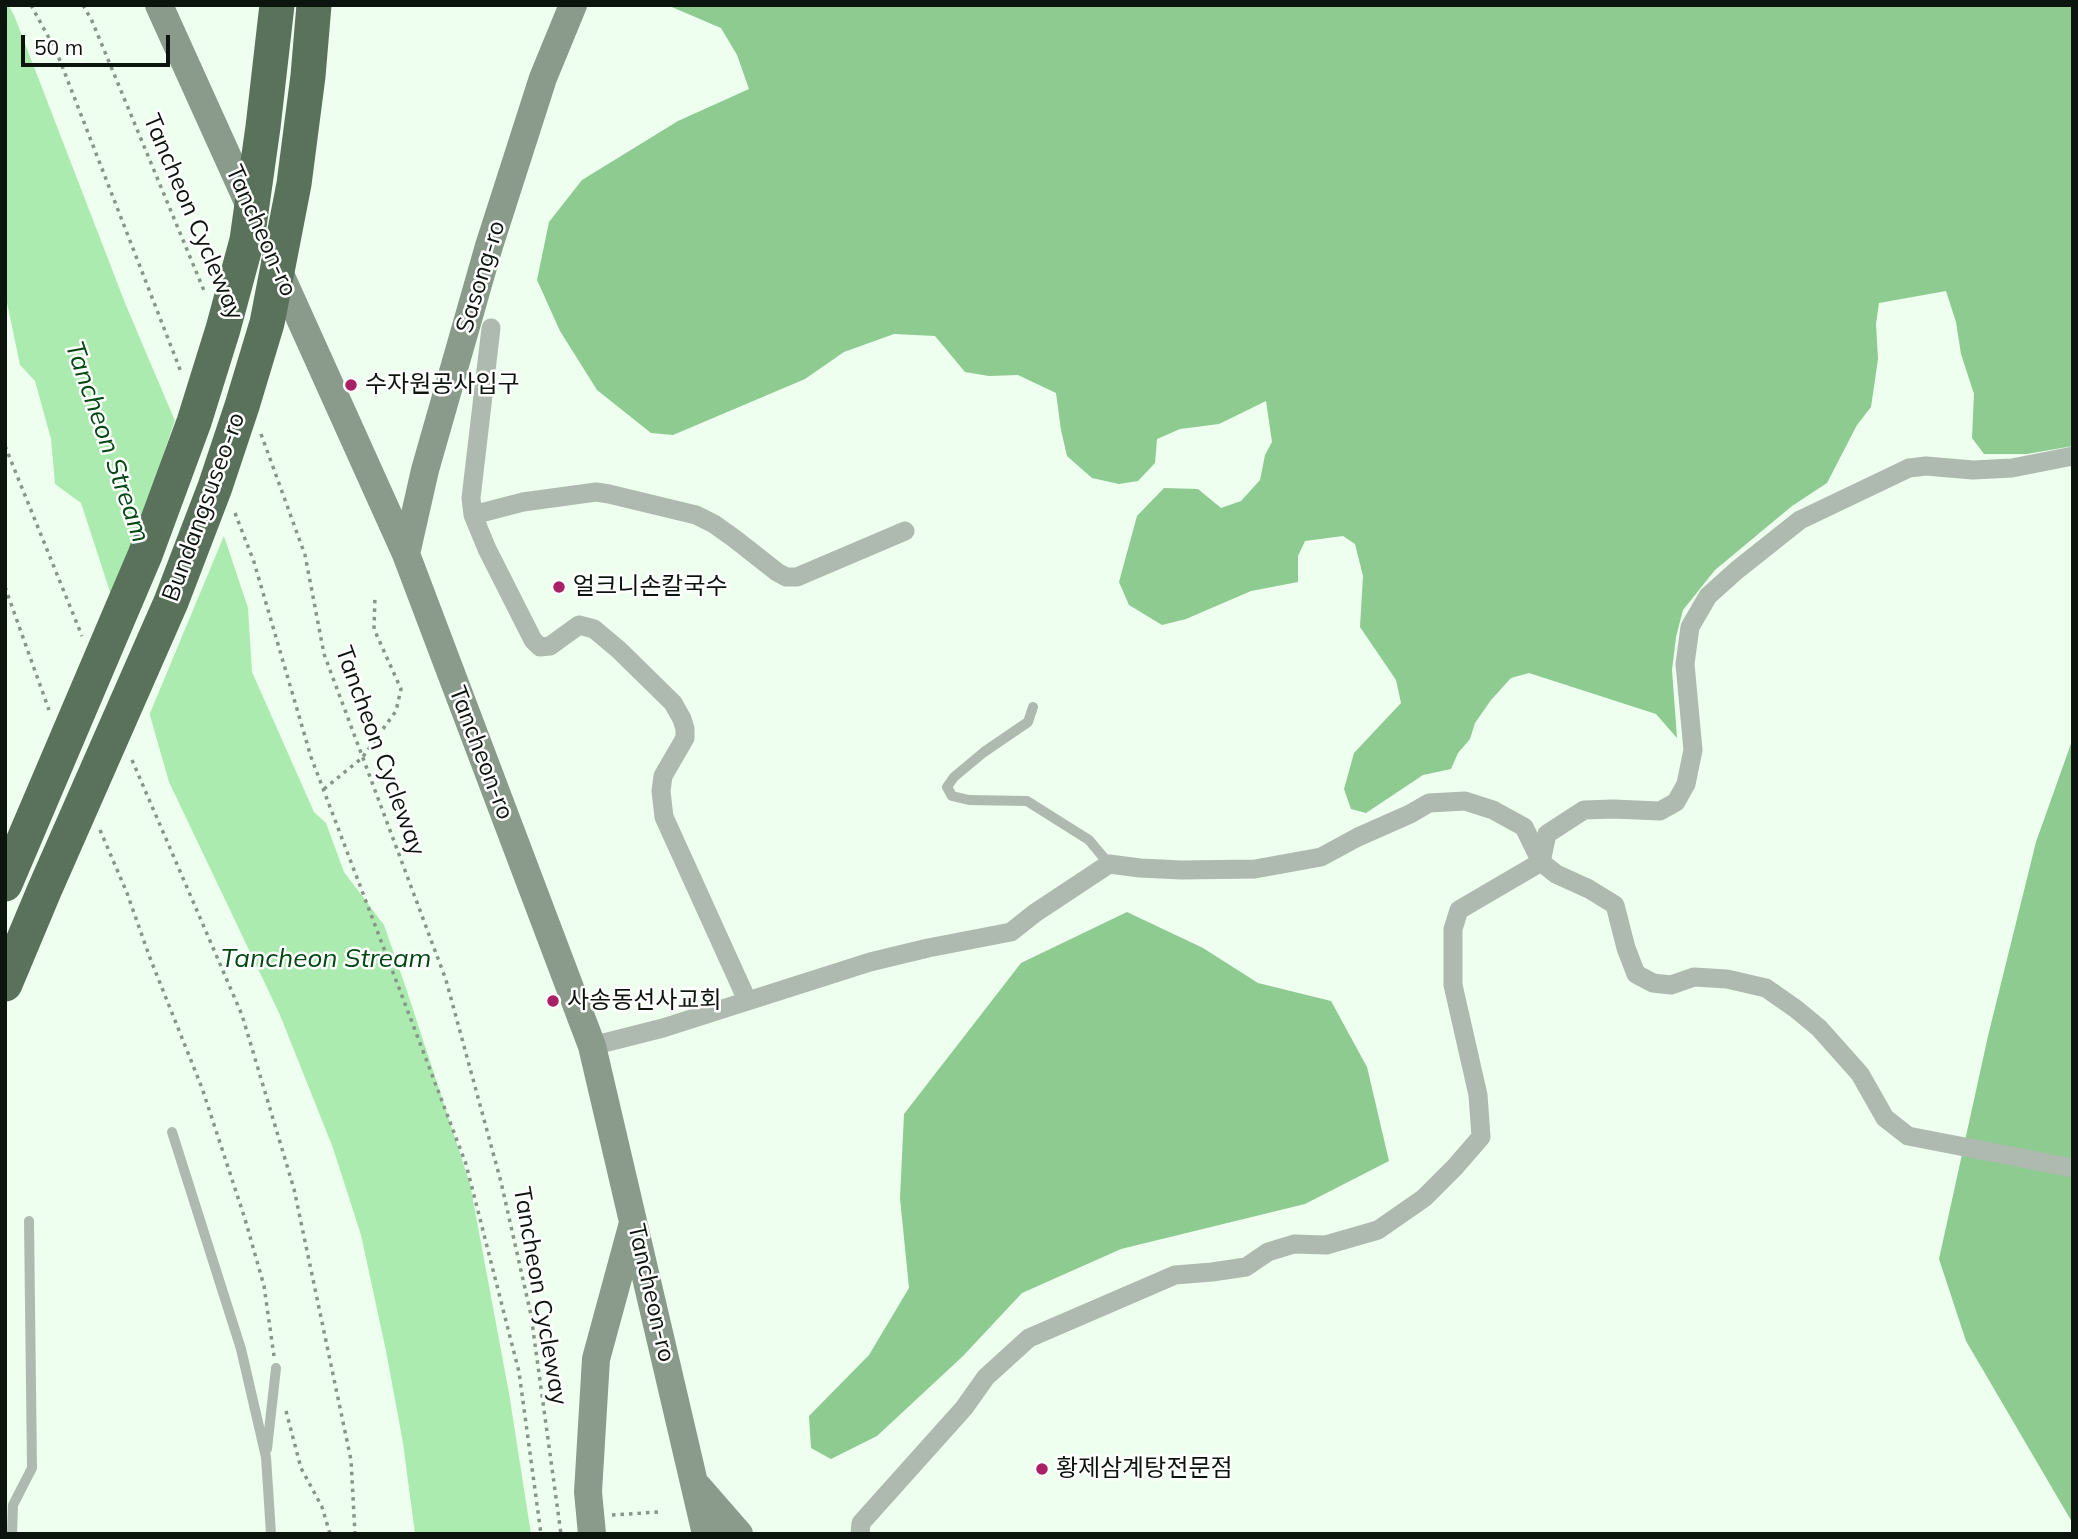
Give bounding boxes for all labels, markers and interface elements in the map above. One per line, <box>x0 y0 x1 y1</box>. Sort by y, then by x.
scale bar <box>24 21 173 65</box>
text: 50 m <box>34 34 83 60</box>
street label: Tancheon Cycleway <box>137 110 249 324</box>
street label: Tancheon-ro <box>219 161 303 301</box>
street label: Sasong-ro <box>450 217 512 337</box>
water label: Tancheon Stream <box>58 337 156 547</box>
place label: 수자원공사입구 <box>365 371 520 399</box>
marker: 수자원공사입구 <box>343 377 359 393</box>
street label: Bundangsuseo-ro <box>156 409 252 605</box>
place label: 얼크니손칼국수 <box>573 573 728 601</box>
marker: 얼크니손칼국수 <box>551 579 567 595</box>
street label: Tancheon Cycleway <box>329 642 431 860</box>
street label: Tancheon-ro <box>442 682 520 824</box>
water label: Tancheon Stream <box>221 943 431 975</box>
place label: 사송동선사교회 <box>567 987 722 1015</box>
marker: 사송동선사교회 <box>545 993 561 1009</box>
street label: Tancheon Cycleway <box>507 1185 573 1407</box>
street label: Tancheon-ro <box>621 1221 681 1365</box>
place label: 황제삼계탕전문점 <box>1056 1455 1233 1483</box>
marker: 황제삼계탕전문점 <box>1034 1461 1050 1477</box>

